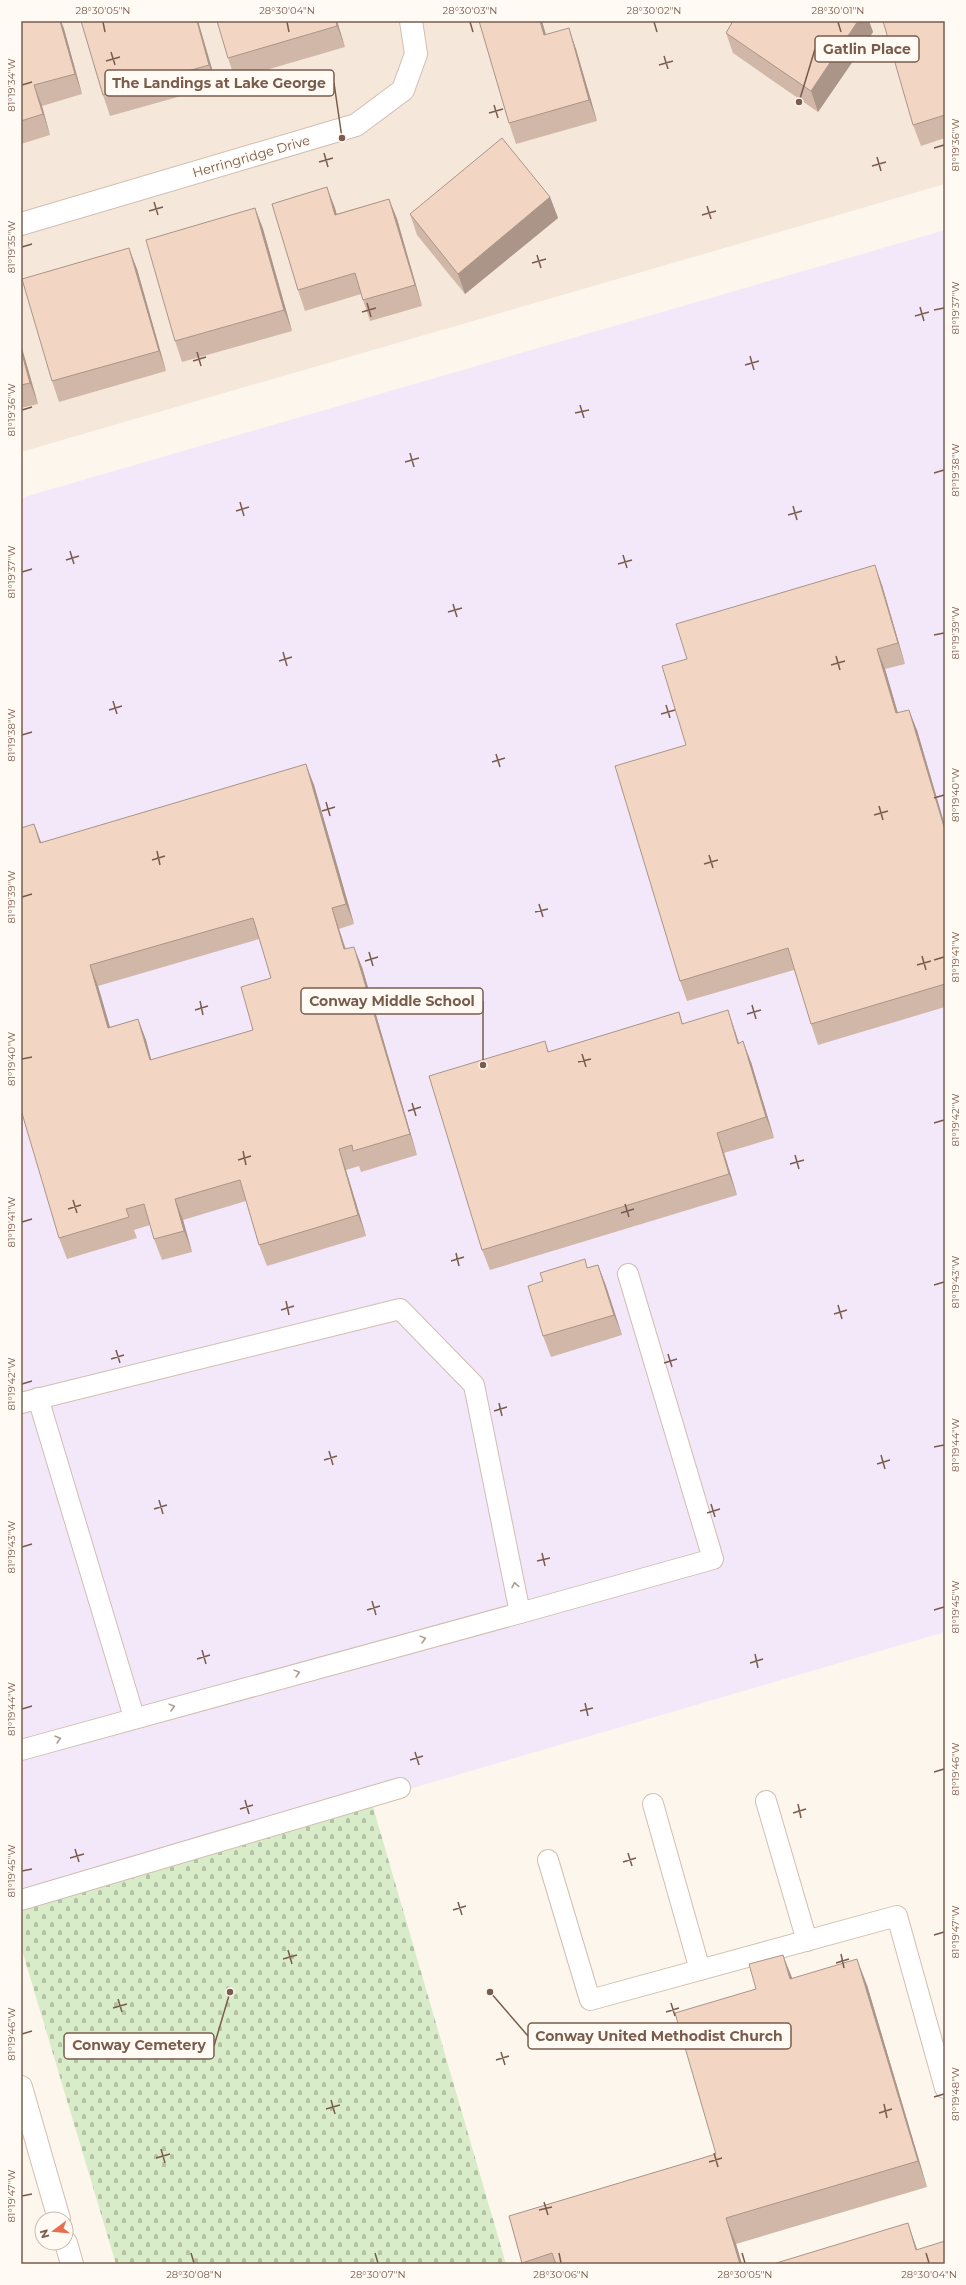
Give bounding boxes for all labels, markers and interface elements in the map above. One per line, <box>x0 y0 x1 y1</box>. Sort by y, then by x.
text: 28°30'05"N <box>76 4 131 17</box>
text: 28°30'04"N <box>259 4 315 17</box>
text: 28°30'03"N <box>443 4 497 17</box>
text: 28°30'02"N <box>626 4 682 17</box>
text: 28°30'01"N <box>812 4 864 17</box>
callout: Gatlin Place <box>815 36 919 62</box>
text: Gatlin Place <box>823 40 911 58</box>
text: 81°19'34"W <box>5 58 18 112</box>
callout: The Landings at Lake George <box>105 70 334 96</box>
text: The Landings at Lake George <box>112 74 326 92</box>
text: 81°19'36"W <box>949 118 962 172</box>
street label: Herringridge Drive <box>190 132 312 180</box>
text: 81°19'35"W <box>5 221 18 273</box>
text: 81°19'37"W <box>949 281 962 335</box>
text: 81°19'36"W <box>5 383 18 437</box>
text: 81°19'38"W <box>949 443 962 497</box>
text: 81°19'37"W <box>5 545 18 599</box>
text: 81°19'39"W <box>949 606 962 660</box>
text: 81°19'38"W <box>5 708 18 762</box>
text: 81°19'40"W <box>949 768 962 822</box>
text: 81°19'39"W <box>5 870 18 924</box>
text: 81°19'41"W <box>949 932 962 982</box>
callout: Conway Middle School <box>301 988 483 1014</box>
text: Conway Middle School <box>309 992 475 1010</box>
text: 81°19'40"W <box>5 1032 18 1086</box>
text: 81°19'42"W <box>949 1093 962 1147</box>
text: 81°19'41"W <box>5 1197 18 1247</box>
text: 81°19'43"W <box>949 1256 962 1308</box>
text: 81°19'42"W <box>5 1357 18 1411</box>
text: 81°19'44"W <box>949 1418 962 1472</box>
text: 81°19'43"W <box>5 1521 18 1573</box>
text: 81°19'45"W <box>949 1580 962 1634</box>
one-way arrow <box>511 1582 519 1588</box>
one-way arrow <box>419 1636 426 1644</box>
one-way arrow <box>293 1669 300 1678</box>
text: 81°19'44"W <box>5 1682 18 1736</box>
one-way arrow <box>168 1703 175 1712</box>
one-way arrow <box>55 1735 62 1744</box>
text: 81°19'46"W <box>949 1742 962 1796</box>
text: 81°19'45"W <box>5 1844 18 1898</box>
text: 81°19'47"W <box>949 1905 962 1959</box>
text: 81°19'46"W <box>5 2007 18 2061</box>
callout: Conway United Methodist Church <box>528 2023 791 2049</box>
text: Conway United Methodist Church <box>535 2027 783 2045</box>
callout: Conway Cemetery <box>64 2033 214 2059</box>
text: Conway Cemetery <box>72 2036 206 2054</box>
text: 81°19'48"W <box>949 2067 962 2121</box>
text: 81°19'47"W <box>5 2169 18 2223</box>
north arrow <box>34 2211 74 2251</box>
text: N <box>36 2228 52 2240</box>
text: 28°30'08"N <box>166 2268 222 2281</box>
text: 28°30'07"N <box>350 2268 406 2281</box>
text: 28°30'06"N <box>533 2268 589 2281</box>
text: 28°30'05"N <box>718 2268 773 2281</box>
text: 28°30'04"N <box>901 2268 957 2281</box>

